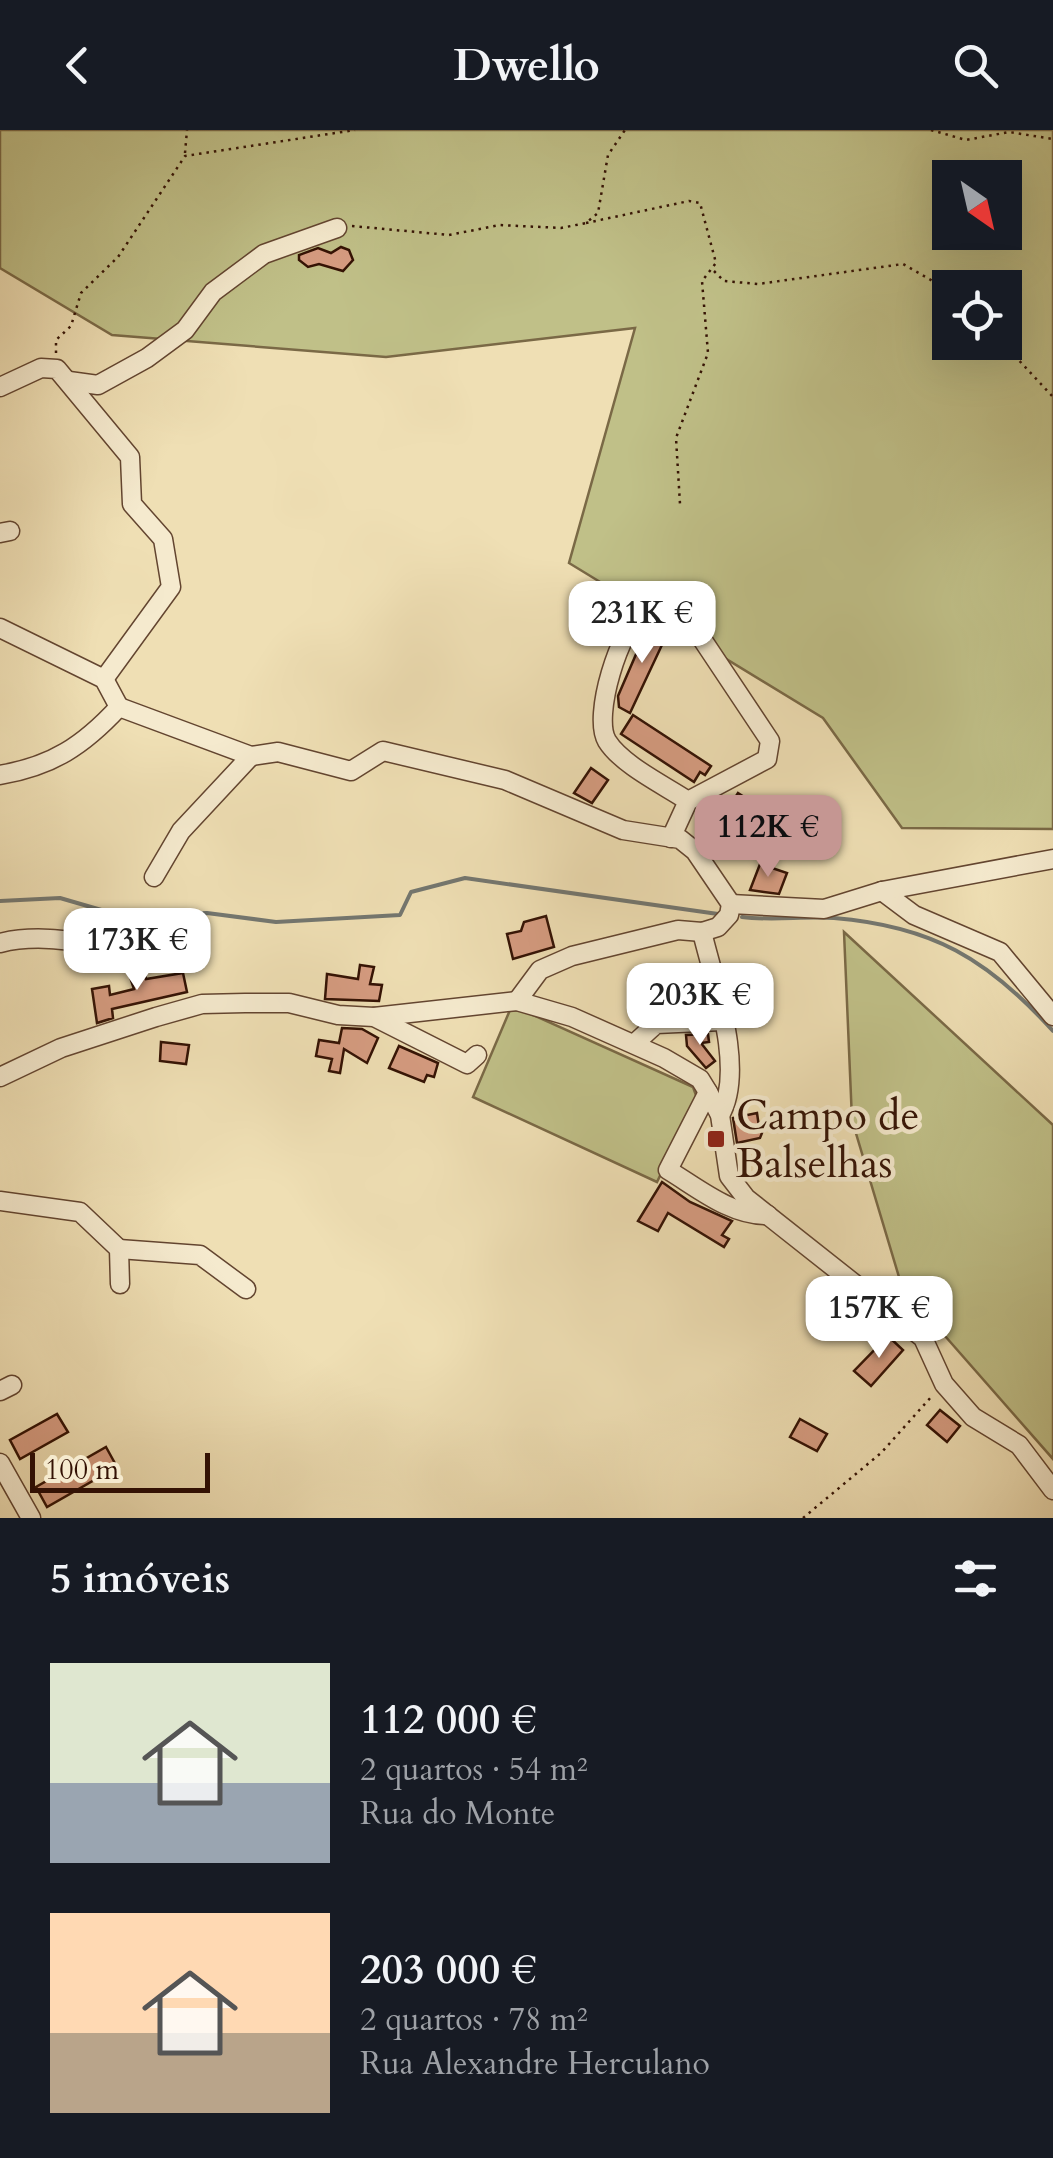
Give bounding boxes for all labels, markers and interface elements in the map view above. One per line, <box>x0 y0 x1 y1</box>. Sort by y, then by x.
text: Dwello <box>453 35 600 96</box>
icon: back <box>50 38 105 93</box>
icon: search <box>948 38 1003 93</box>
north arrow <box>932 160 1022 250</box>
map controls <box>932 160 1022 360</box>
button: locate <box>932 270 1022 360</box>
pin: 231K € <box>561 581 723 666</box>
text: 231K € <box>591 591 693 635</box>
pin: 112K € <box>687 795 849 880</box>
text: 112K € <box>717 805 819 849</box>
pin: 173K € <box>56 908 218 993</box>
text: 173K € <box>86 918 188 962</box>
pin: 203K € <box>619 963 781 1048</box>
text: 203K € <box>649 973 751 1017</box>
place label: Campo de Balselhas <box>736 1087 920 1192</box>
marker: Campo de Balselhas <box>705 1128 727 1150</box>
pin: 157K € <box>798 1276 960 1361</box>
text: 157K € <box>828 1286 930 1330</box>
scale bar <box>30 1448 210 1492</box>
text: 100 m <box>45 1451 119 1489</box>
text: 5 imóveis <box>50 1550 230 1607</box>
icon: filters <box>948 1551 1003 1606</box>
text: 112 000 € <box>360 1691 537 1748</box>
icon: home <box>130 1703 250 1823</box>
text: 2 quartos · 54 m² <box>360 1748 588 1792</box>
text: Rua do Monte <box>360 1792 555 1836</box>
text: 203 000 € <box>360 1941 537 1998</box>
icon: home <box>130 1953 250 2073</box>
text: 2 quartos · 78 m² <box>360 1998 588 2042</box>
text: Rua Alexandre Herculano <box>360 2042 710 2086</box>

